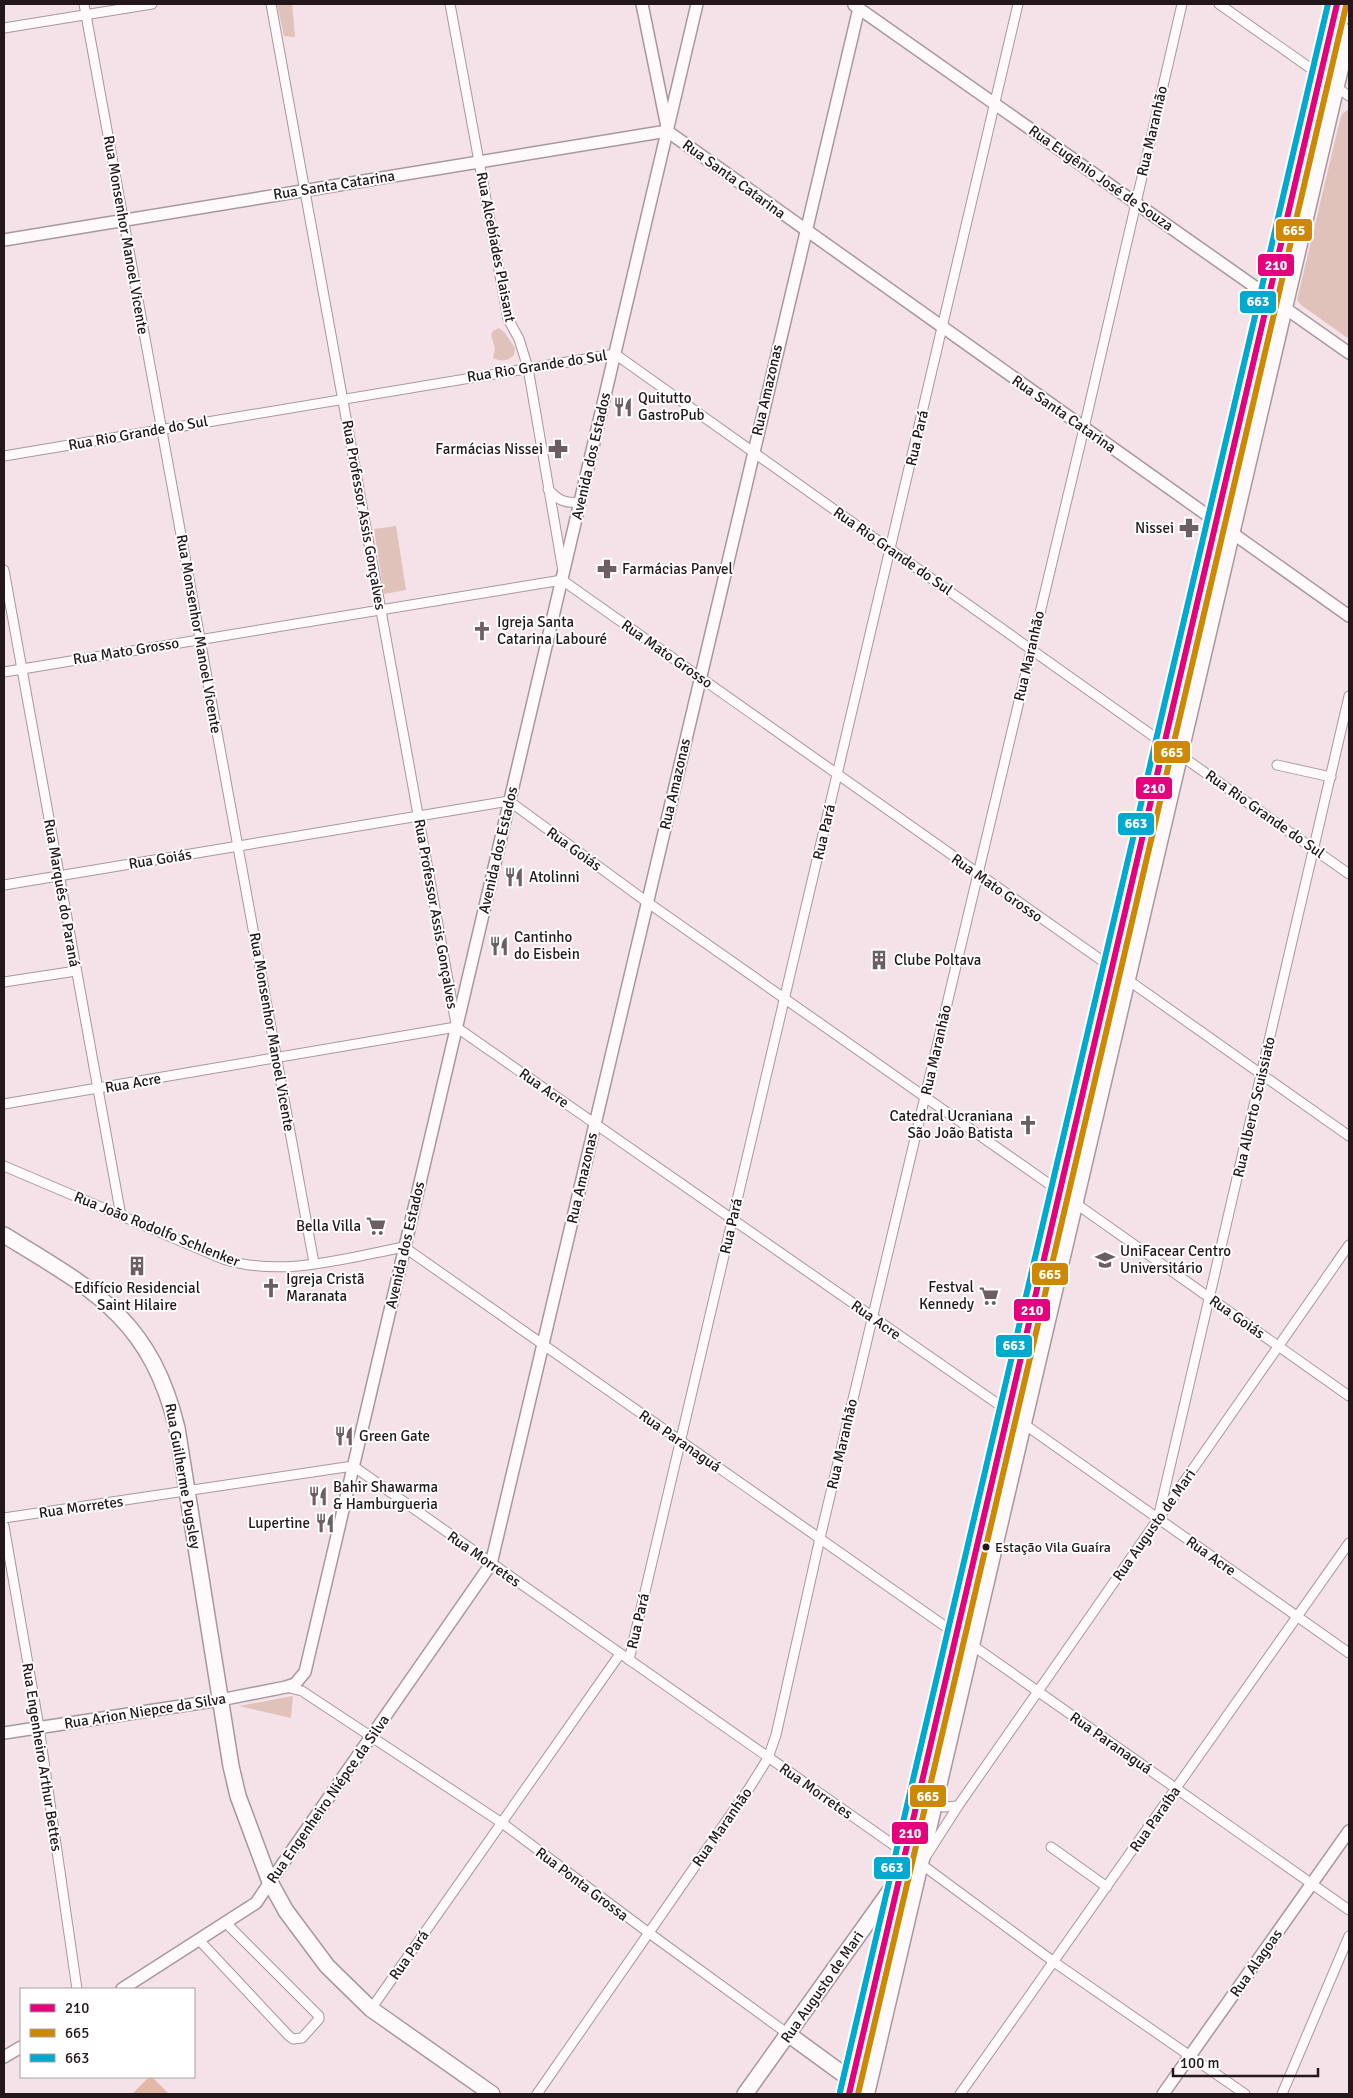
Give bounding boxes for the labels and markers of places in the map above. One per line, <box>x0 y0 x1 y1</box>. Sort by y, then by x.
place label: Quitutto GastroPub <box>638 389 705 424</box>
restaurant icon: Quitutto GastroPub <box>612 396 634 418</box>
pharmacy icon: Farmácias Nissei <box>547 438 569 460</box>
place label: Farmácias Nissei <box>435 440 543 458</box>
pharmacy icon: Nissei <box>1178 517 1200 539</box>
place label: Nissei <box>1135 519 1174 537</box>
pharmacy icon: Farmácias Panvel <box>596 558 618 580</box>
place label: Farmácias Panvel <box>622 560 733 578</box>
place label: Igreja Santa Catarina Labouré <box>497 613 607 648</box>
church icon: Igreja Santa Catarina Labouré <box>471 620 493 642</box>
restaurant icon: Atolinni <box>503 866 525 888</box>
place label: Atolinni <box>529 868 580 886</box>
place label: Cantinho do Eisbein <box>514 928 580 963</box>
restaurant icon: Cantinho do Eisbein <box>488 935 510 957</box>
building icon: Clube Poltava <box>868 949 890 971</box>
place label: Clube Poltava <box>894 951 981 969</box>
place label: Catedral Ucraniana São João Batista <box>890 1107 1013 1142</box>
church icon: Catedral Ucraniana São João Batista <box>1017 1114 1039 1136</box>
supermarket icon: Bella Villa <box>365 1215 387 1237</box>
place label: Bella Villa <box>296 1217 361 1235</box>
place label: UniFacear Centro Universitário <box>1120 1242 1231 1277</box>
school or university icon: UniFacear Centro Universitário <box>1094 1249 1116 1271</box>
building icon: Edifício Residencial Saint Hilaire <box>126 1255 148 1277</box>
place label: Igreja Cristã Maranata <box>286 1270 364 1305</box>
church icon: Igreja Cristã Maranata <box>260 1277 282 1299</box>
place label: Festval Kennedy <box>919 1278 974 1313</box>
place label: Edifício Residencial Saint Hilaire <box>74 1279 200 1314</box>
supermarket icon: Festval Kennedy <box>978 1285 1000 1307</box>
restaurant icon: Green Gate <box>333 1425 355 1447</box>
place label: Green Gate <box>359 1427 430 1445</box>
place label: Bahir Shawarma & Hamburgueria <box>333 1478 438 1513</box>
restaurant icon: Bahir Shawarma & Hamburgueria <box>307 1485 329 1507</box>
restaurant icon: Lupertine <box>314 1512 336 1534</box>
place label: Lupertine <box>248 1514 310 1532</box>
place label: Estação Vila Guaíra <box>995 1539 1111 1556</box>
marker: Estação Vila Guaíra <box>981 1542 991 1552</box>

